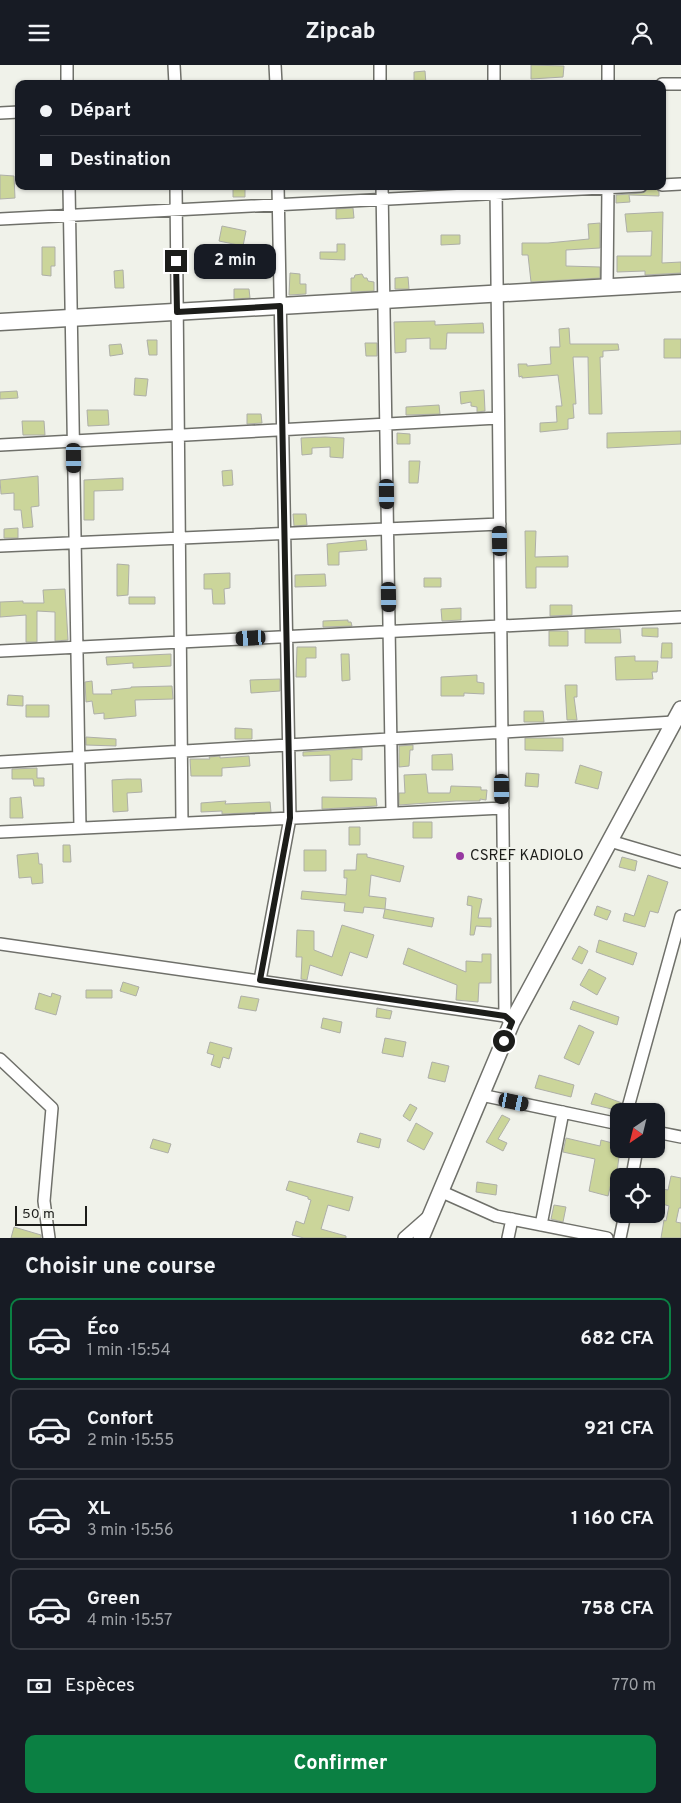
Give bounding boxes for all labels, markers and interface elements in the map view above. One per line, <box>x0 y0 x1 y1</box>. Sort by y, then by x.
icon: menu <box>25 19 53 47</box>
text: Zipcab <box>306 19 375 46</box>
icon: person <box>628 19 656 47</box>
text: Départ <box>70 99 131 123</box>
text: Destination <box>70 148 171 172</box>
callout: 2 min <box>194 243 276 279</box>
route end <box>165 250 187 272</box>
text: 2 min <box>214 251 256 271</box>
car <box>66 443 81 473</box>
car <box>379 479 394 509</box>
car <box>492 526 507 556</box>
car <box>381 582 396 612</box>
car <box>235 630 266 646</box>
car <box>494 774 509 804</box>
place label: CSREF KADIOLO <box>470 847 584 866</box>
marker: CSREF KADIOLO <box>454 850 466 862</box>
route start <box>493 1030 515 1052</box>
car <box>497 1092 530 1112</box>
north arrow <box>610 1103 665 1157</box>
map controls <box>610 1103 665 1223</box>
button: locate <box>610 1168 665 1223</box>
scale bar <box>15 1203 88 1226</box>
text: 50 m <box>22 1206 55 1223</box>
text: Choisir une course <box>25 1254 216 1281</box>
icon: car <box>27 1317 72 1362</box>
text: Éco <box>87 1317 119 1341</box>
text: 682 CFA <box>580 1327 654 1351</box>
text: 1 min · 15:54 <box>87 1341 171 1361</box>
icon: car <box>27 1407 72 1452</box>
text: Confort <box>87 1407 153 1431</box>
text: 921 CFA <box>584 1417 654 1441</box>
text: 2 min · 15:55 <box>87 1431 174 1451</box>
icon: car <box>27 1497 72 1542</box>
text: XL <box>87 1497 110 1521</box>
text: 1 160 CFA <box>571 1507 654 1531</box>
text: 3 min · 15:56 <box>87 1521 174 1541</box>
icon: car <box>27 1587 72 1632</box>
text: Green <box>87 1587 140 1611</box>
text: 758 CFA <box>581 1597 654 1621</box>
text: 4 min · 15:57 <box>87 1611 172 1631</box>
icon: cash <box>25 1672 53 1700</box>
text: Espèces <box>65 1674 135 1698</box>
text: 770 m <box>612 1676 656 1696</box>
button: Confirmer <box>25 1735 656 1793</box>

